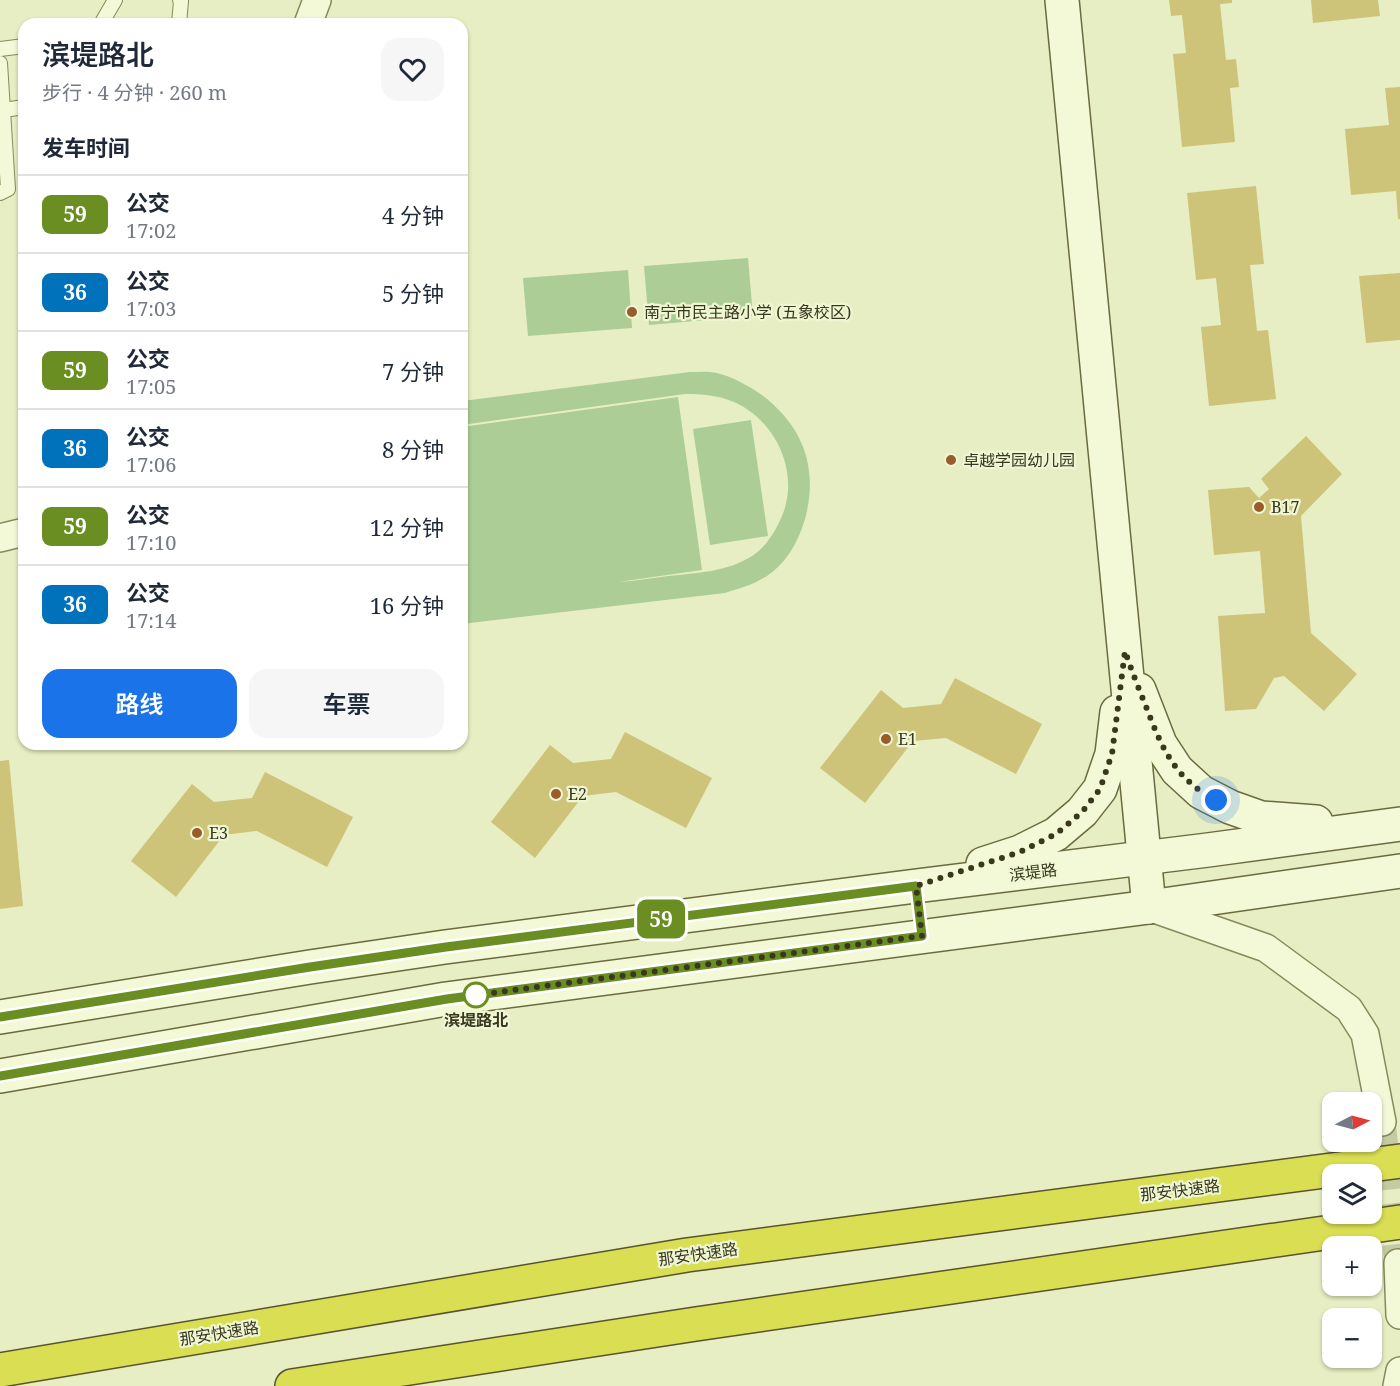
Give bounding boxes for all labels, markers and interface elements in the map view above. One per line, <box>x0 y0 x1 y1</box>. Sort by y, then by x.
text: 滨堤路北 <box>42 35 154 73</box>
button: heart <box>381 38 444 101</box>
text: 步行 · 4 分钟 · 260 m <box>42 79 227 106</box>
text: 发车时间 <box>42 132 130 162</box>
text: 公交 <box>126 187 170 217</box>
text: 59 <box>63 200 87 228</box>
text: 4 分钟 <box>382 200 444 230</box>
text: 17:02 <box>126 217 176 244</box>
text: 公交 <box>126 265 170 295</box>
text: 36 <box>63 278 87 306</box>
text: 5 分钟 <box>382 278 444 308</box>
text: 17:03 <box>126 295 176 322</box>
place label: 南宁市民主路小学 (五象校区) <box>644 301 851 323</box>
marker: 南宁市民主路小学 (五象校区) <box>625 305 639 319</box>
text: 公交 <box>126 343 170 373</box>
text: 59 <box>63 356 87 384</box>
text: 7 分钟 <box>382 356 444 386</box>
text: 17:05 <box>126 373 176 400</box>
text: 公交 <box>126 421 170 451</box>
text: 36 <box>63 434 87 462</box>
text: 8 分钟 <box>382 434 444 464</box>
place label: 卓越学园幼儿园 <box>963 449 1075 471</box>
text: 17:06 <box>126 451 176 478</box>
marker: 卓越学园幼儿园 <box>944 453 958 467</box>
place label: B17 <box>1271 496 1299 518</box>
text: 公交 <box>126 499 170 529</box>
marker: B17 <box>1252 500 1266 514</box>
text: 59 <box>63 512 87 540</box>
text: 12 分钟 <box>370 512 444 542</box>
text: 17:10 <box>126 529 176 556</box>
text: 公交 <box>126 577 170 607</box>
text: 36 <box>63 590 87 618</box>
text: 16 分钟 <box>370 590 444 620</box>
text: 17:14 <box>126 607 176 634</box>
button: 路线 <box>42 669 237 738</box>
button: 车票 <box>249 669 444 738</box>
place label: E1 <box>898 728 917 750</box>
marker: E1 <box>879 732 893 746</box>
place label: E2 <box>568 783 587 805</box>
your location <box>1201 785 1231 815</box>
marker: E2 <box>549 787 563 801</box>
place label: E3 <box>209 822 228 844</box>
marker: E3 <box>190 826 204 840</box>
street label: 滨堤路 <box>1008 858 1058 886</box>
line badge: 59 <box>634 900 688 938</box>
text: 59 <box>649 905 673 933</box>
marker: 滨堤路北 <box>463 982 489 1008</box>
place label: 滨堤路北 <box>444 1009 508 1031</box>
north arrow <box>1322 1092 1382 1152</box>
map controls <box>1322 1092 1382 1368</box>
button: layers <box>1322 1164 1382 1224</box>
street label: 那安快速路 <box>1139 1174 1221 1206</box>
button: + <box>1322 1236 1382 1296</box>
street label: 那安快速路 <box>657 1238 739 1270</box>
button: − <box>1322 1308 1382 1368</box>
street label: 那安快速路 <box>178 1316 260 1350</box>

